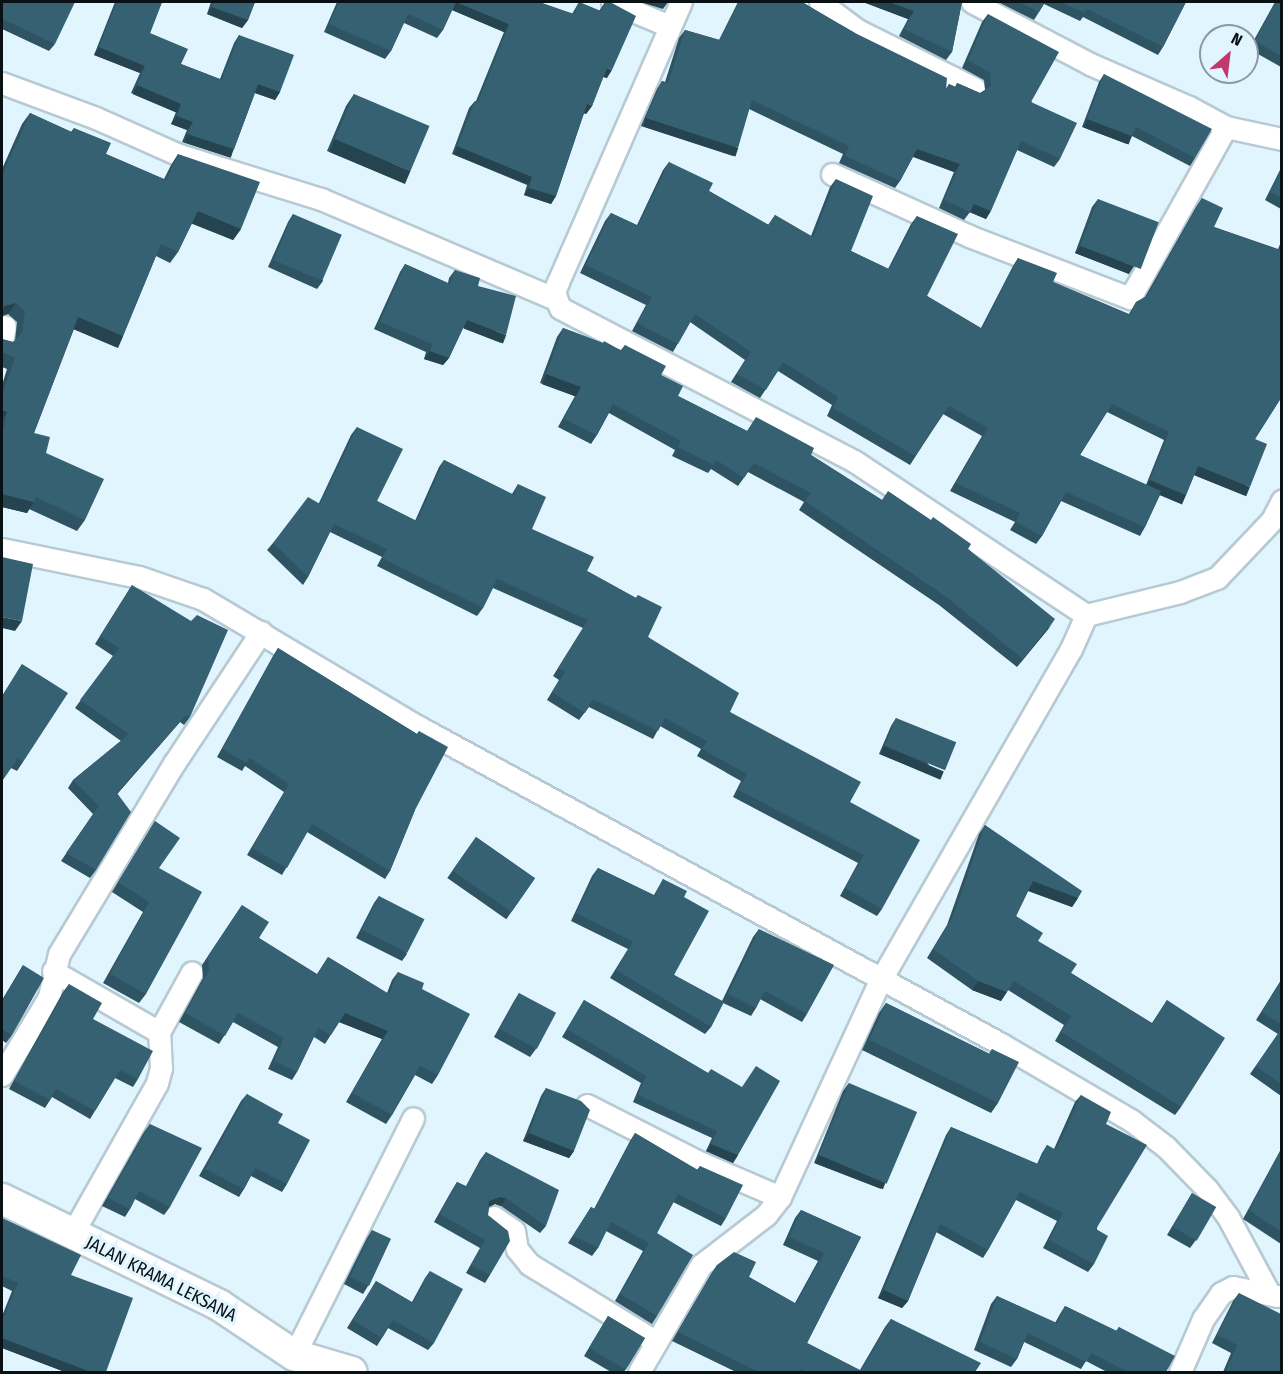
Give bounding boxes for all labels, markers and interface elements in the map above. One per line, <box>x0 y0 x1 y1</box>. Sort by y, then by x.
north arrow <box>1199 24 1259 84</box>
text: N <box>1228 29 1245 50</box>
street label: JALAN KRAMA LEKSANA <box>82 1232 240 1326</box>

